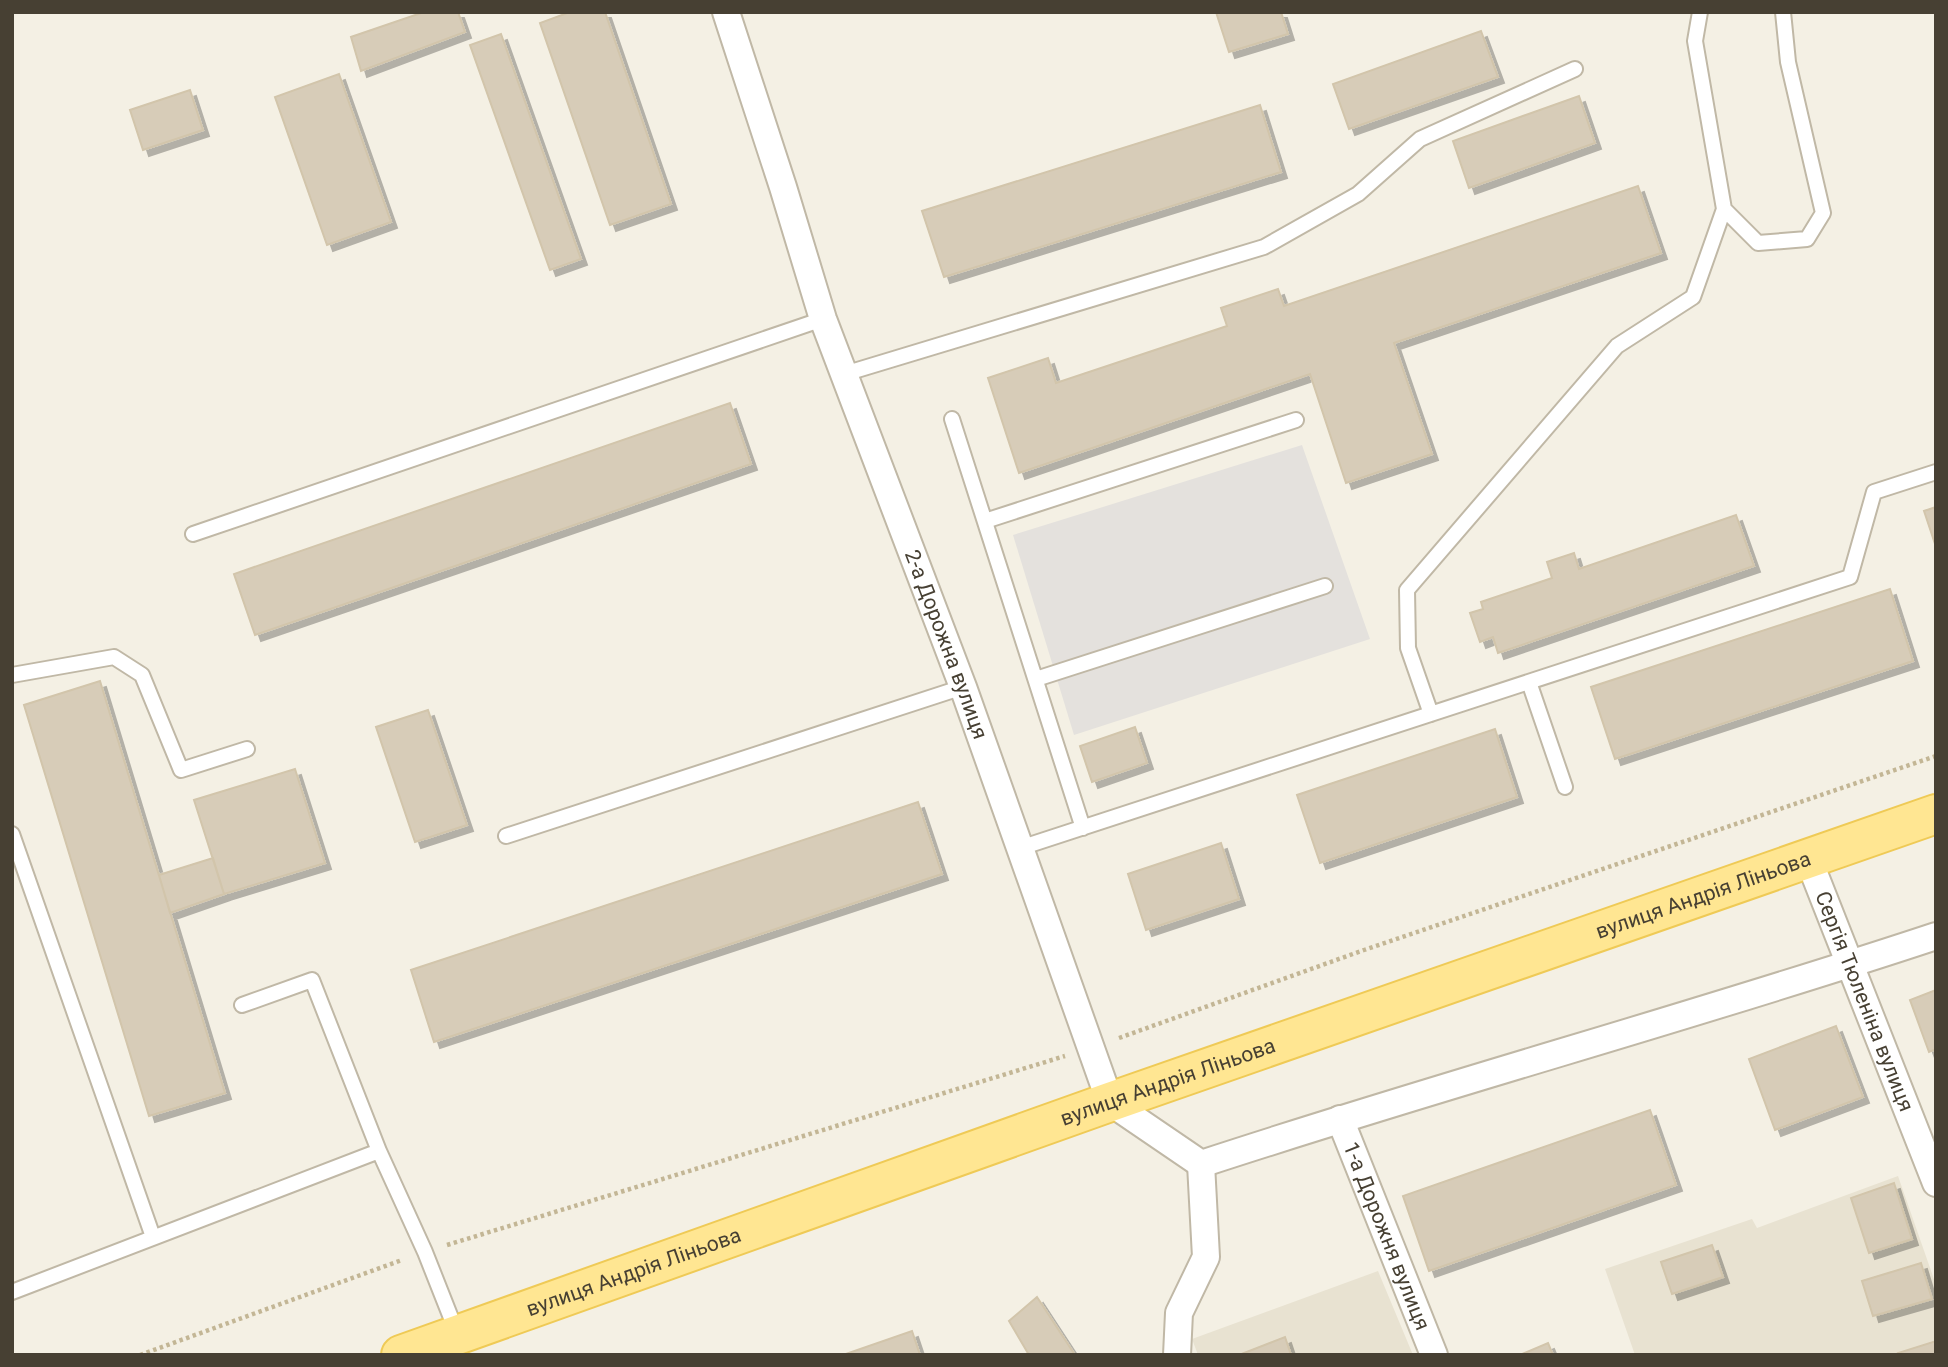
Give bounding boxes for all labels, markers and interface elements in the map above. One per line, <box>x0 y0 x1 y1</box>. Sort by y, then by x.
street label: 2-а Дорожна вулиця <box>900 546 992 742</box>
street label: вулиця Андрія Ліньова <box>1592 847 1814 944</box>
street label: Сергія Тюленіна вулиця <box>1810 888 1919 1115</box>
street label: вулиця Андрія Ліньова <box>1057 1033 1279 1131</box>
street label: 1-а Дорожня вулиця <box>1338 1139 1435 1334</box>
street label: вулиця Андрія Ліньова <box>523 1223 744 1321</box>

